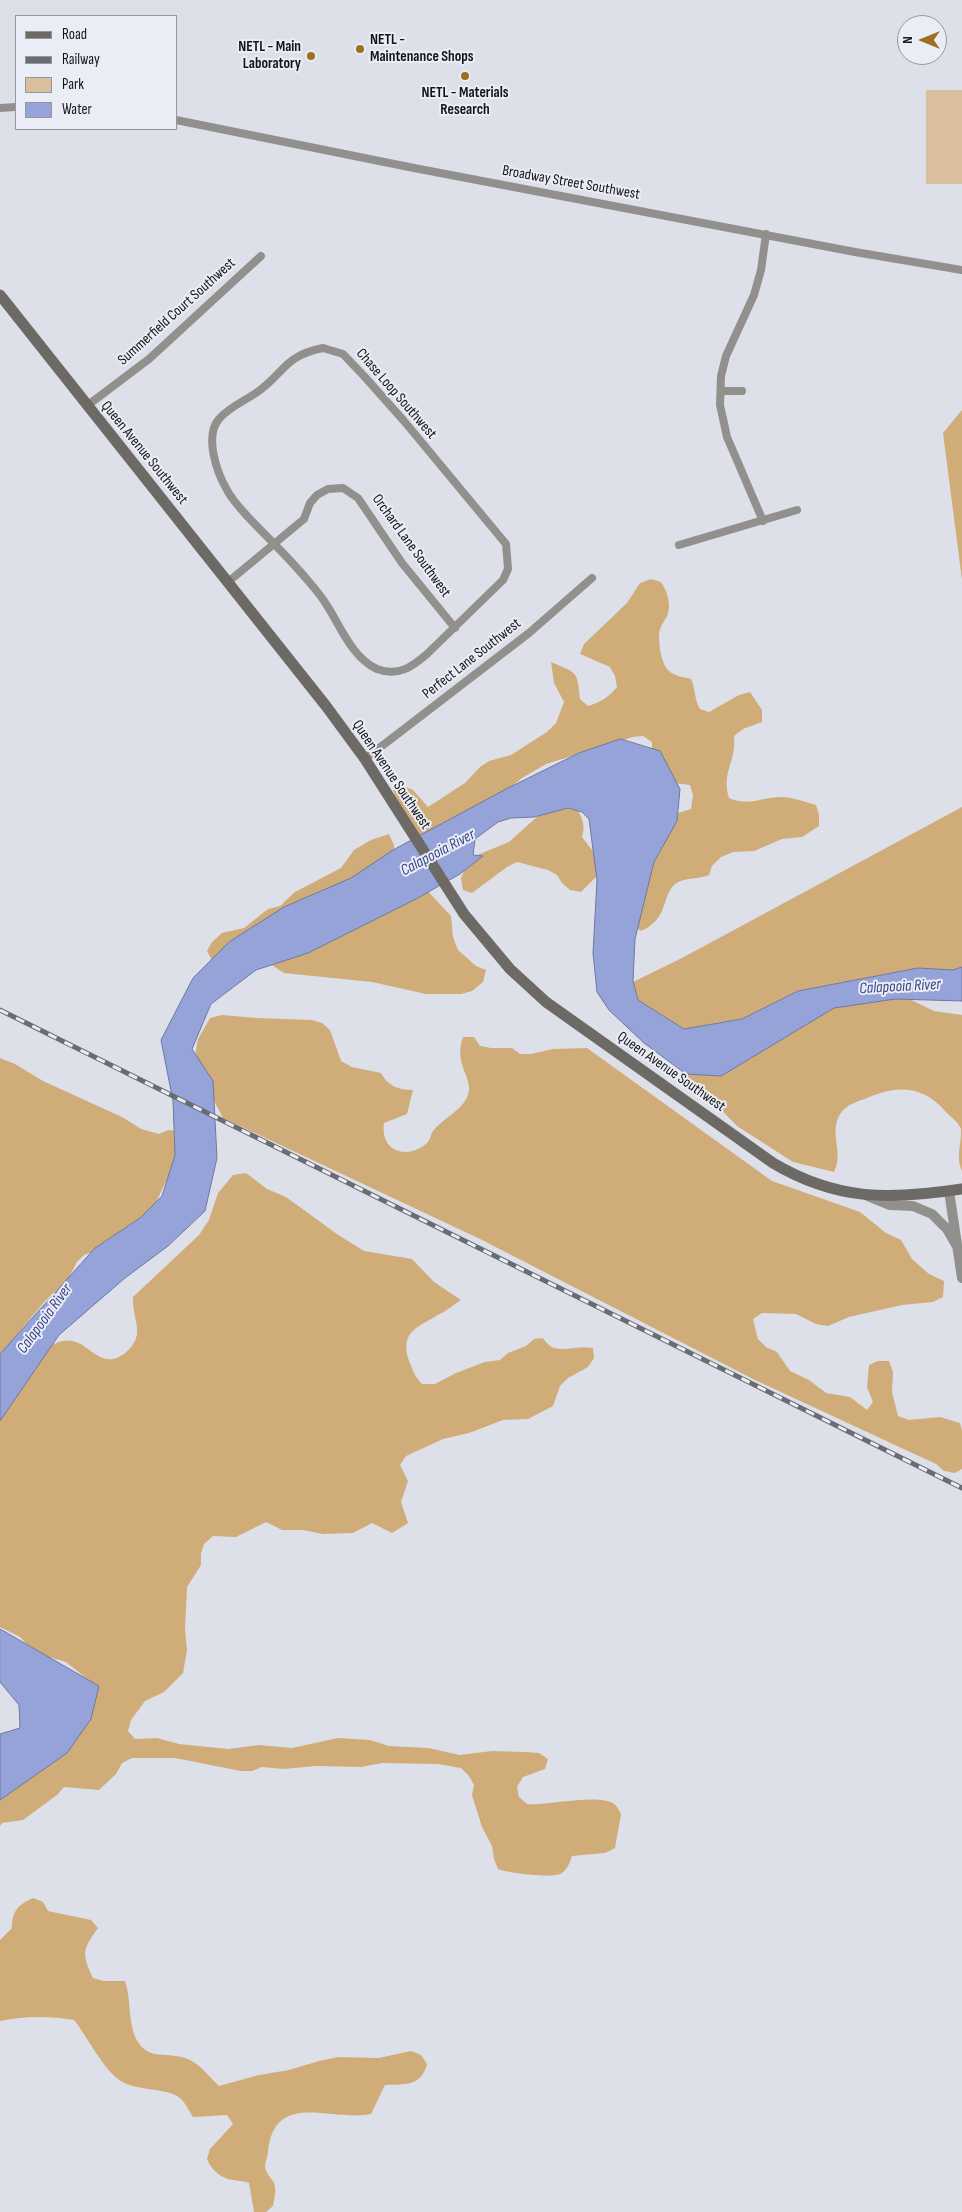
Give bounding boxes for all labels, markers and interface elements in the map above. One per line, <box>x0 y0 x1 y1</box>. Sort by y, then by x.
legend <box>15 15 178 130</box>
north arrow <box>897 15 947 65</box>
text: Road <box>62 25 87 44</box>
place label: NETL - Maintenance Shops <box>370 31 473 66</box>
text: N <box>899 36 916 44</box>
place label: NETL - Main Laboratory <box>238 38 301 73</box>
marker: NETL - Maintenance Shops <box>354 43 366 55</box>
text: Railway <box>62 50 100 69</box>
marker: NETL - Main Laboratory <box>305 50 317 62</box>
marker: NETL - Materials Research <box>459 70 471 82</box>
text: Park <box>62 75 84 94</box>
place label: NETL - Materials Research <box>422 84 508 119</box>
text: Water <box>62 100 92 119</box>
street label: Broadway Street Southwest <box>501 162 641 204</box>
street label: Summerfield Court Southwest <box>115 255 239 369</box>
street label: Chase Loop Southwest <box>352 345 440 443</box>
street label: Queen Avenue Southwest <box>97 398 191 508</box>
street label: Orchard Lane Southwest <box>368 491 454 601</box>
street label: Perfect Lane Southwest <box>419 615 525 703</box>
street label: Queen Avenue Southwest <box>348 717 434 833</box>
water label: Calapooia River <box>398 825 478 881</box>
water label: Calapooia River <box>859 975 941 999</box>
street label: Queen Avenue Southwest <box>613 1028 729 1116</box>
water label: Calapooia River <box>13 1280 77 1358</box>

